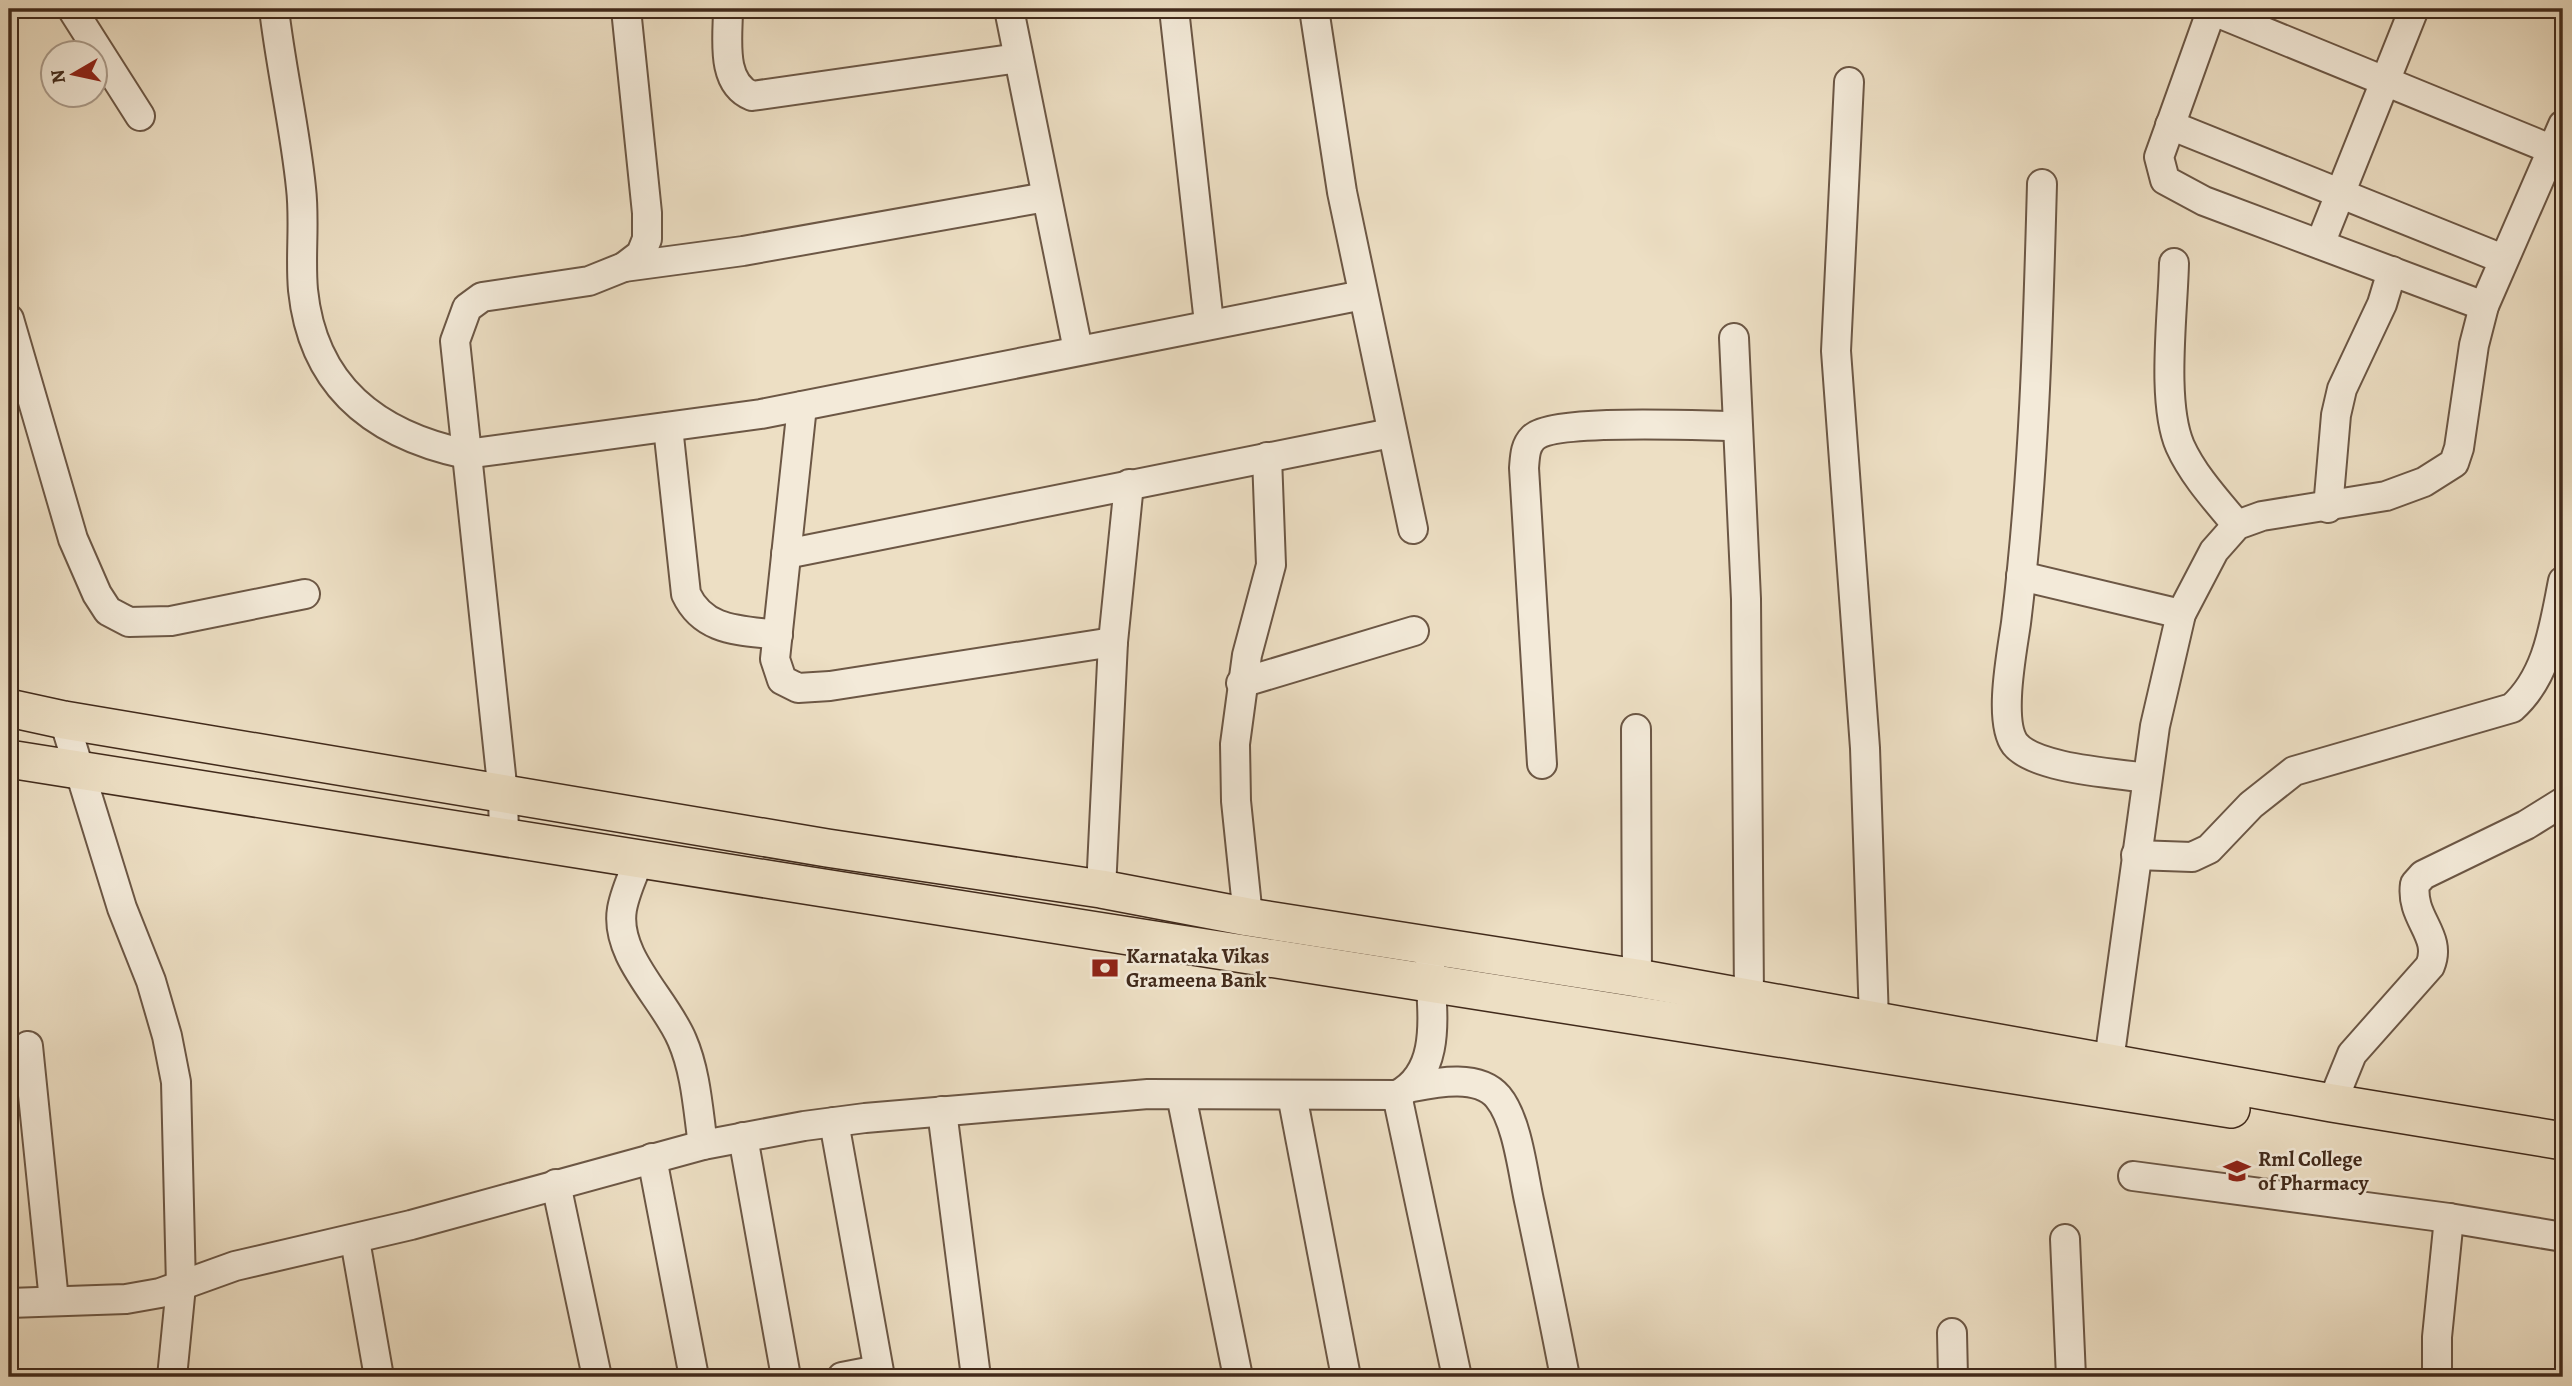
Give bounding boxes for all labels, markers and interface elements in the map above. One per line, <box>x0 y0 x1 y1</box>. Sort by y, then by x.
north arrow <box>38 38 108 108</box>
text: N <box>44 67 72 85</box>
place label: Karnataka Vikas Grameena Bank <box>1126 942 1269 994</box>
bank icon: Karnataka Vikas Grameena Bank <box>1090 953 1120 983</box>
place label: Rml College of Pharmacy <box>2258 1145 2370 1197</box>
school or university icon: Rml College of Pharmacy <box>2222 1156 2252 1186</box>

